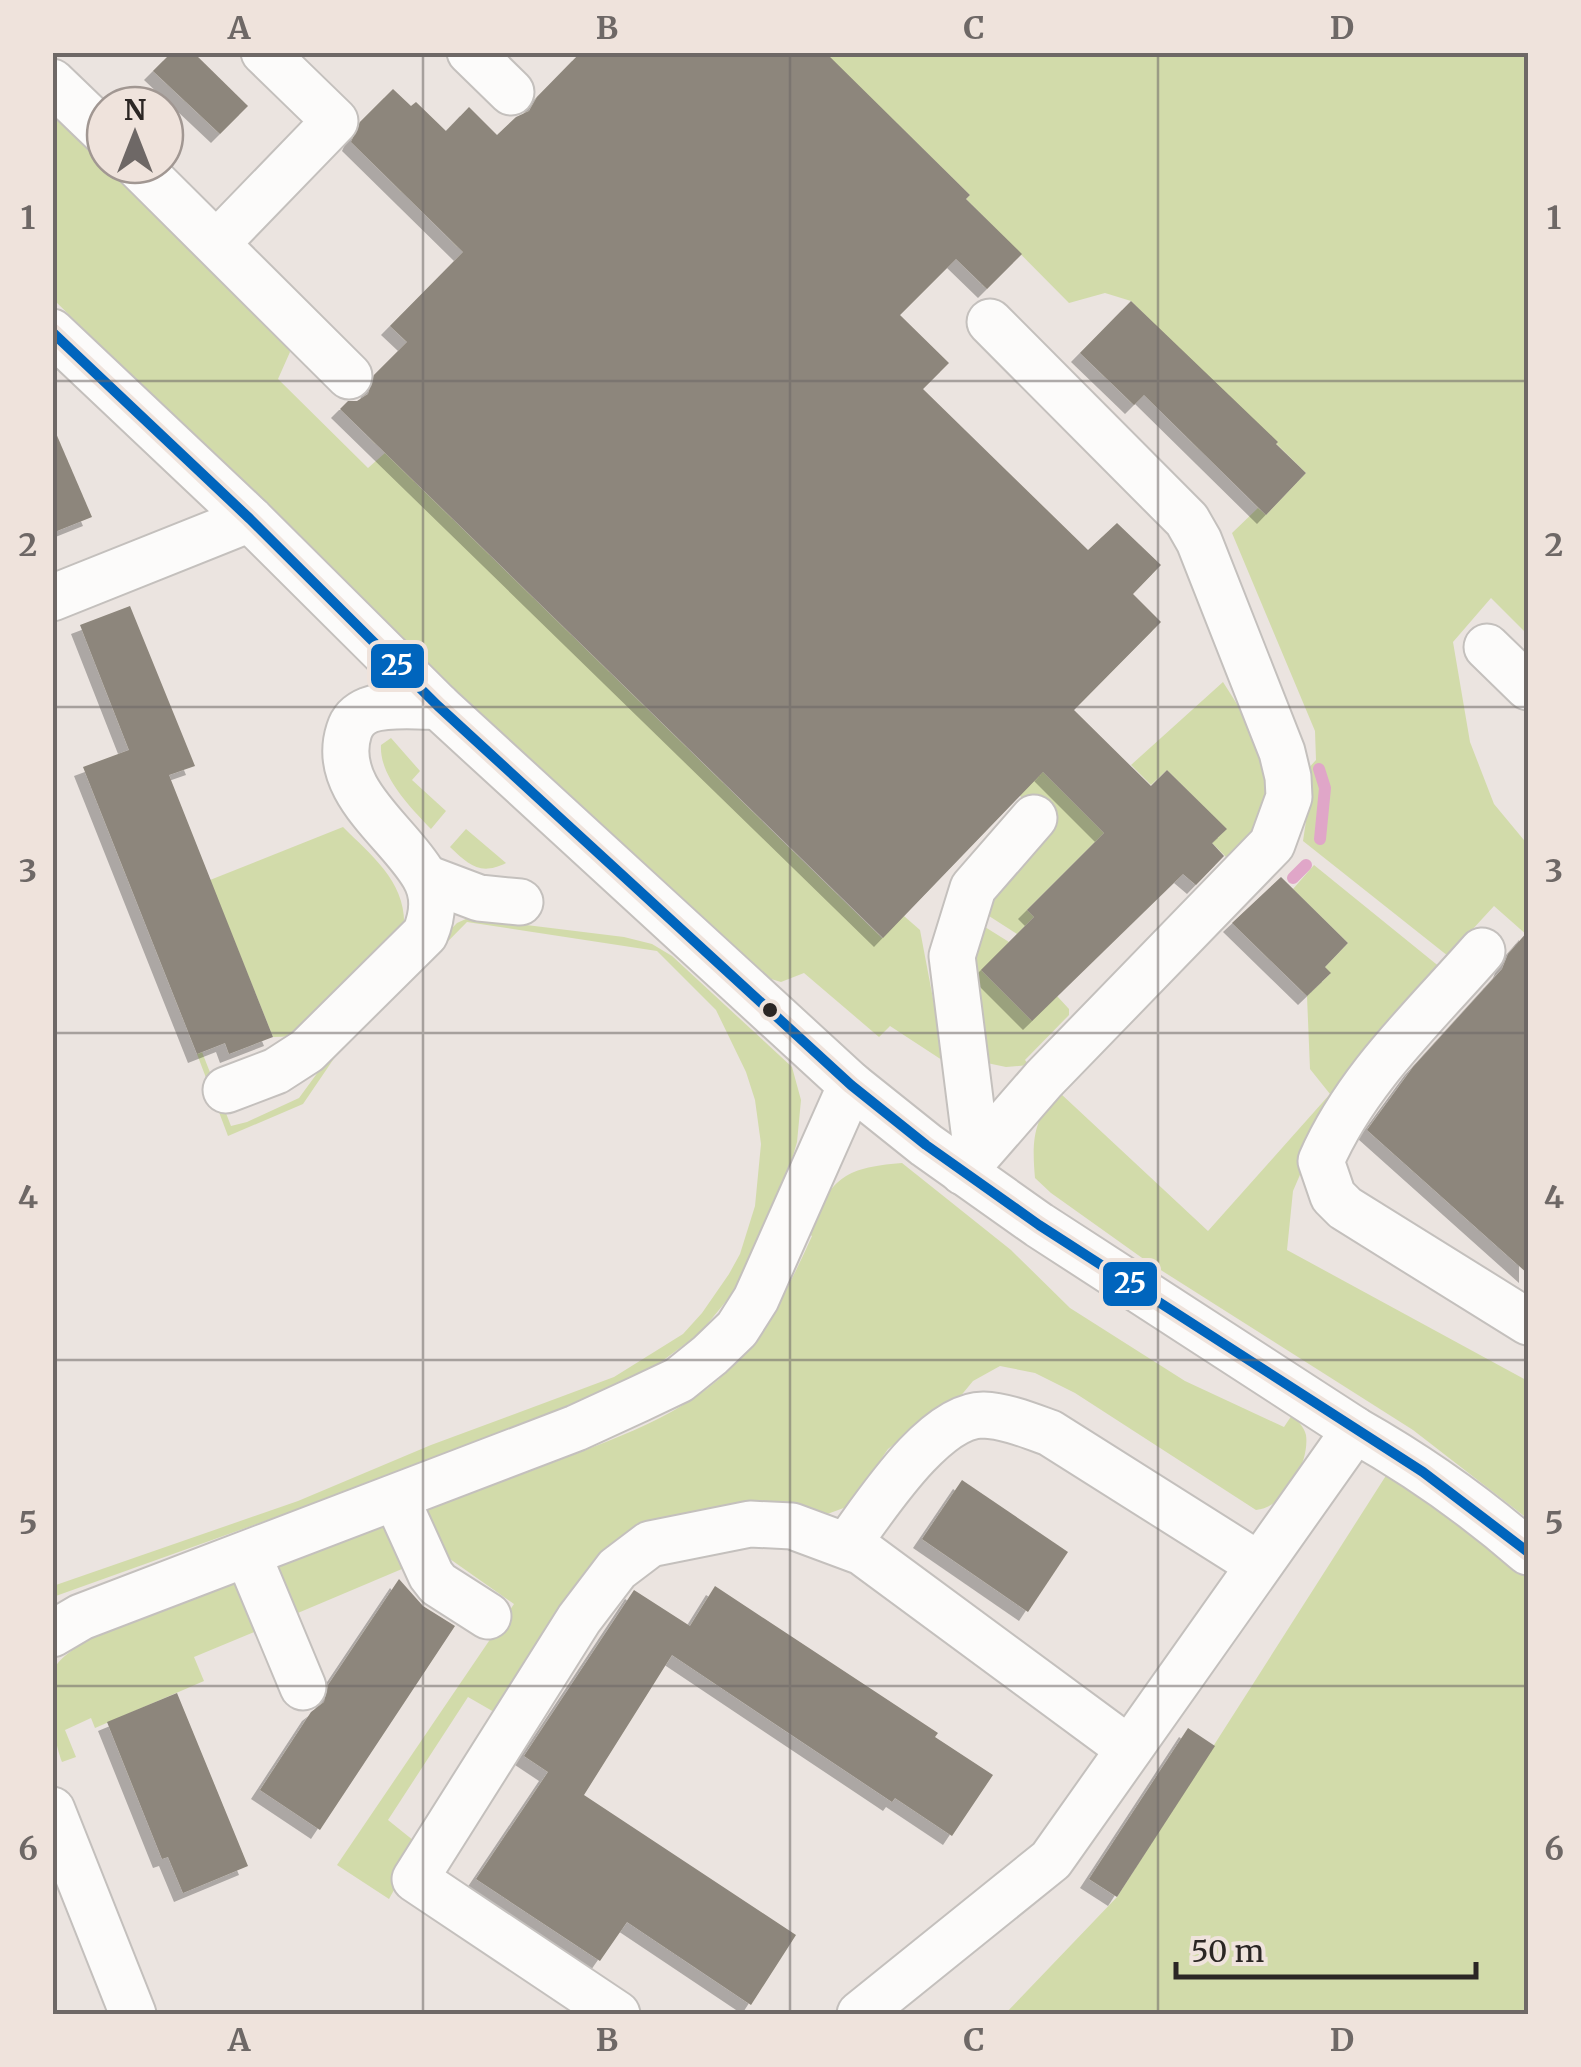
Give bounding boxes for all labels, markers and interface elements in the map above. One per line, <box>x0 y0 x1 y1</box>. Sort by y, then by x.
text: A <box>227 8 252 48</box>
text: B <box>596 8 618 48</box>
text: C <box>963 8 985 48</box>
text: D <box>1330 8 1354 48</box>
north arrow <box>85 85 185 185</box>
text: N <box>124 92 146 128</box>
text: 1 <box>21 198 36 238</box>
text: 1 <box>1547 198 1562 238</box>
text: 2 <box>19 525 37 565</box>
text: 2 <box>1545 525 1563 565</box>
line badge: 25 <box>369 642 426 690</box>
text: 25 <box>381 647 413 683</box>
text: 3 <box>19 851 37 891</box>
text: 3 <box>1545 851 1563 891</box>
unlabelled marker <box>760 1000 780 1020</box>
text: 4 <box>18 1177 38 1217</box>
text: 4 <box>1544 1177 1564 1217</box>
line badge: 25 <box>1101 1260 1159 1308</box>
text: 25 <box>1114 1265 1146 1301</box>
text: 5 <box>19 1503 37 1543</box>
text: 5 <box>1545 1503 1563 1543</box>
text: 6 <box>18 1829 38 1869</box>
text: 6 <box>1544 1829 1564 1869</box>
scale bar <box>1176 1917 1476 1979</box>
text: 50 m <box>1191 1932 1264 1970</box>
text: A <box>227 2020 252 2060</box>
text: B <box>596 2020 618 2060</box>
text: C <box>963 2020 985 2060</box>
text: D <box>1330 2020 1354 2060</box>

